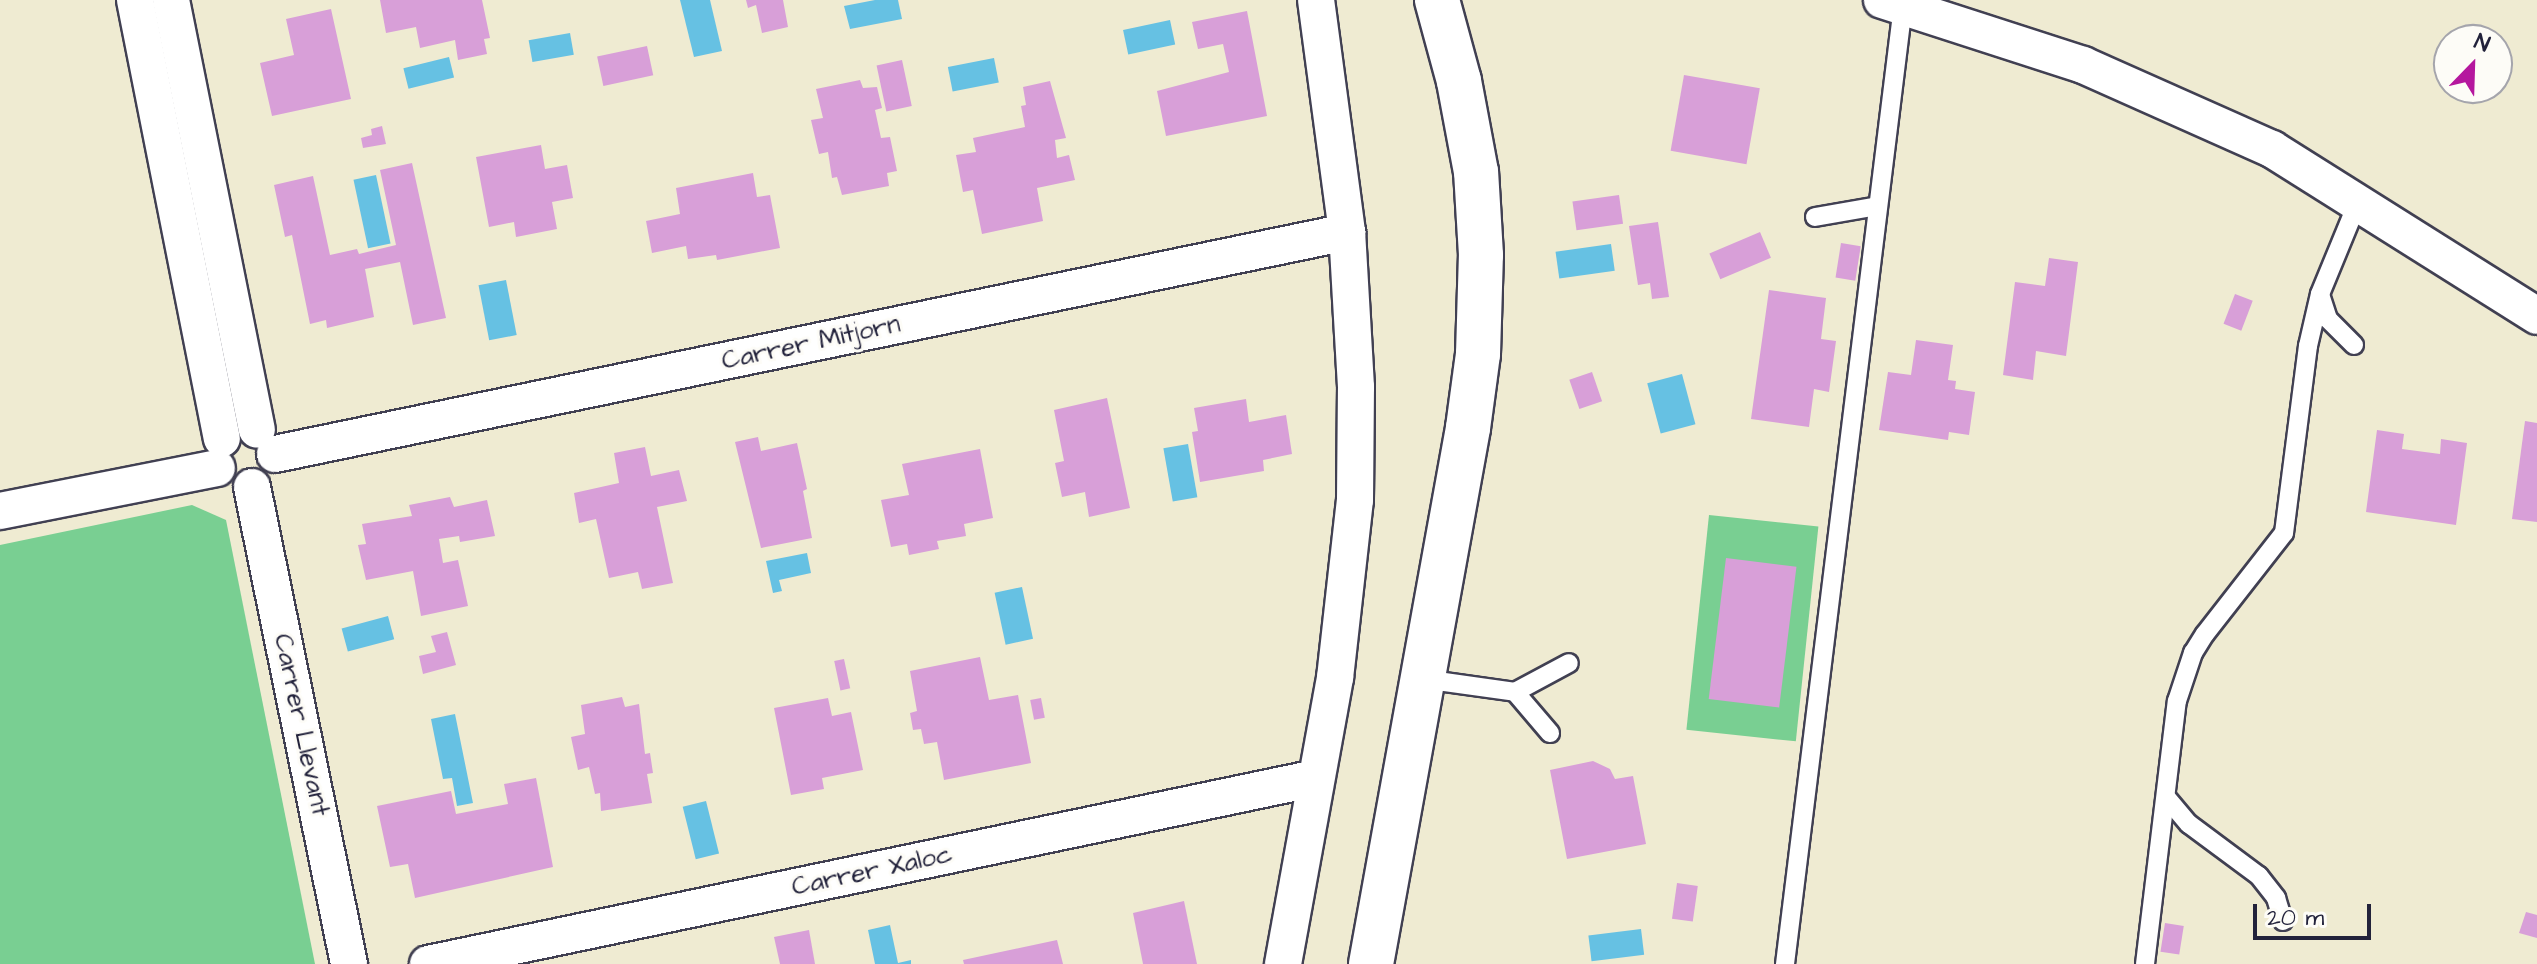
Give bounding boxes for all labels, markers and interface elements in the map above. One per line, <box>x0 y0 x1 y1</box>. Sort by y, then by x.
north arrow <box>2433 24 2513 104</box>
text: N <box>2469 26 2494 60</box>
street label: Carrer Mitjorn <box>719 309 903 377</box>
street label: Carrer Llevant <box>266 631 336 819</box>
street label: Carrer Xaloc <box>789 839 955 903</box>
scale bar <box>2257 888 2375 938</box>
text: 20 m <box>2267 901 2324 935</box>

